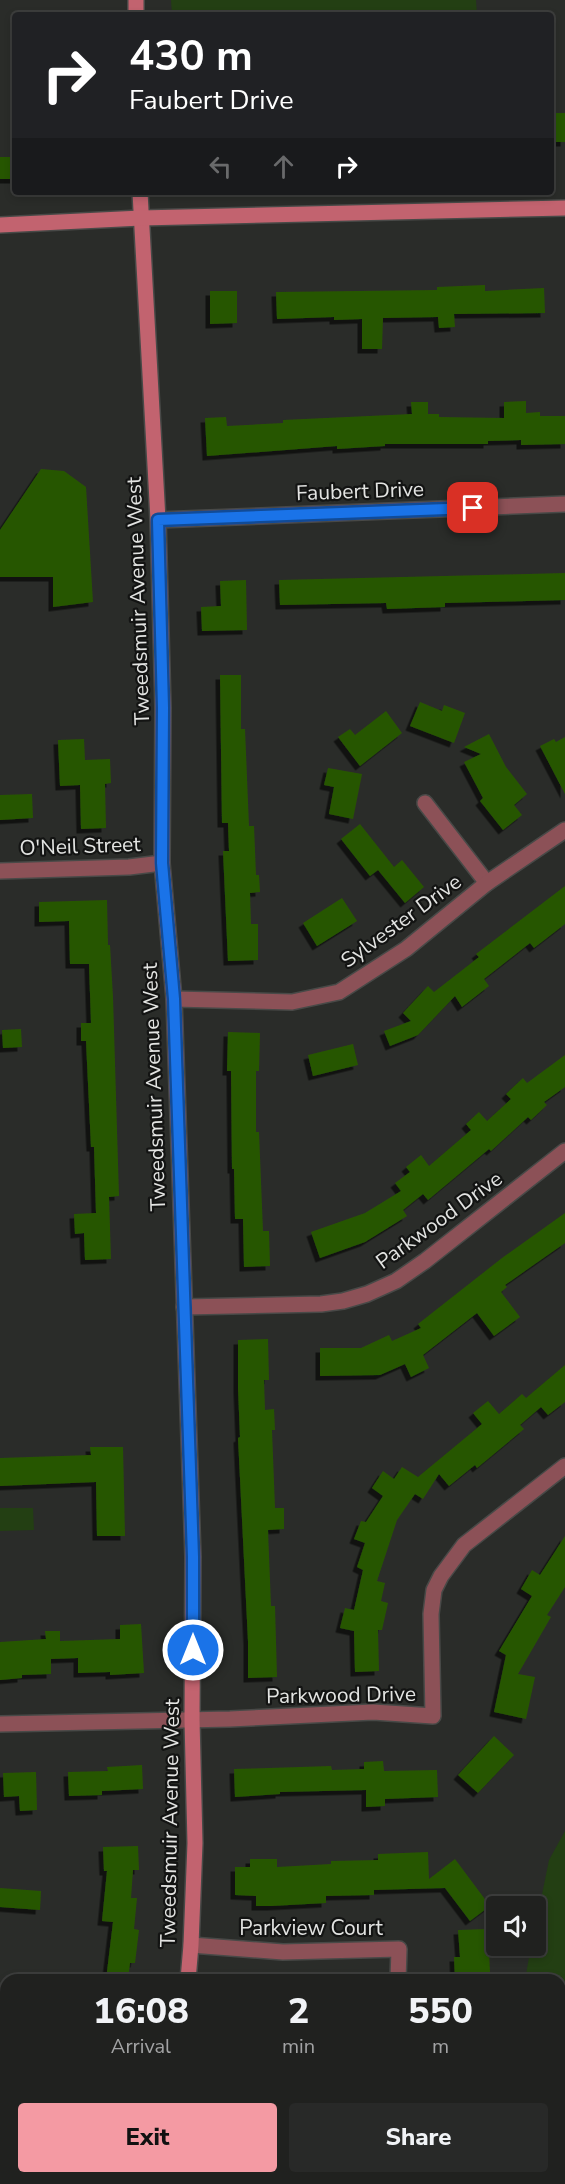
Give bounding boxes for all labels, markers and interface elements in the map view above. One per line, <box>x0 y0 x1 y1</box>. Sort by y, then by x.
text: 430 m <box>129 28 253 85</box>
icon: right <box>30 36 108 114</box>
text: Faubert Drive <box>129 82 294 119</box>
icon: left <box>204 150 237 183</box>
icon: ahead <box>267 150 300 183</box>
icon: right <box>330 150 363 183</box>
street label: Faubert Drive <box>296 475 424 507</box>
street label: Tweedsmuir Avenue West <box>120 476 156 726</box>
pin <box>447 482 498 533</box>
icon: arrive <box>456 491 489 524</box>
street label: O'Neil Street <box>19 830 142 862</box>
street label: Sylvester Drive <box>335 868 467 974</box>
street label: Tweedsmuir Avenue West <box>136 962 172 1212</box>
street label: Parkwood Drive <box>370 1165 508 1275</box>
position arrow <box>161 1618 225 1682</box>
street label: Parkwood Drive <box>266 1680 416 1710</box>
street label: Tweedsmuir Avenue West <box>154 1698 186 1947</box>
map controls <box>486 1896 546 1956</box>
button: sound <box>486 1896 546 1956</box>
street label: Parkview Court <box>239 1914 383 1942</box>
text: 16:08 <box>93 1987 189 2036</box>
text: 2 <box>288 1987 309 2036</box>
text: 550 <box>408 1987 473 2036</box>
text: Arrival <box>111 2033 171 2060</box>
text: min <box>282 2033 315 2060</box>
text: m <box>432 2033 449 2060</box>
button: Exit <box>18 2103 277 2172</box>
button: Share <box>289 2103 548 2172</box>

